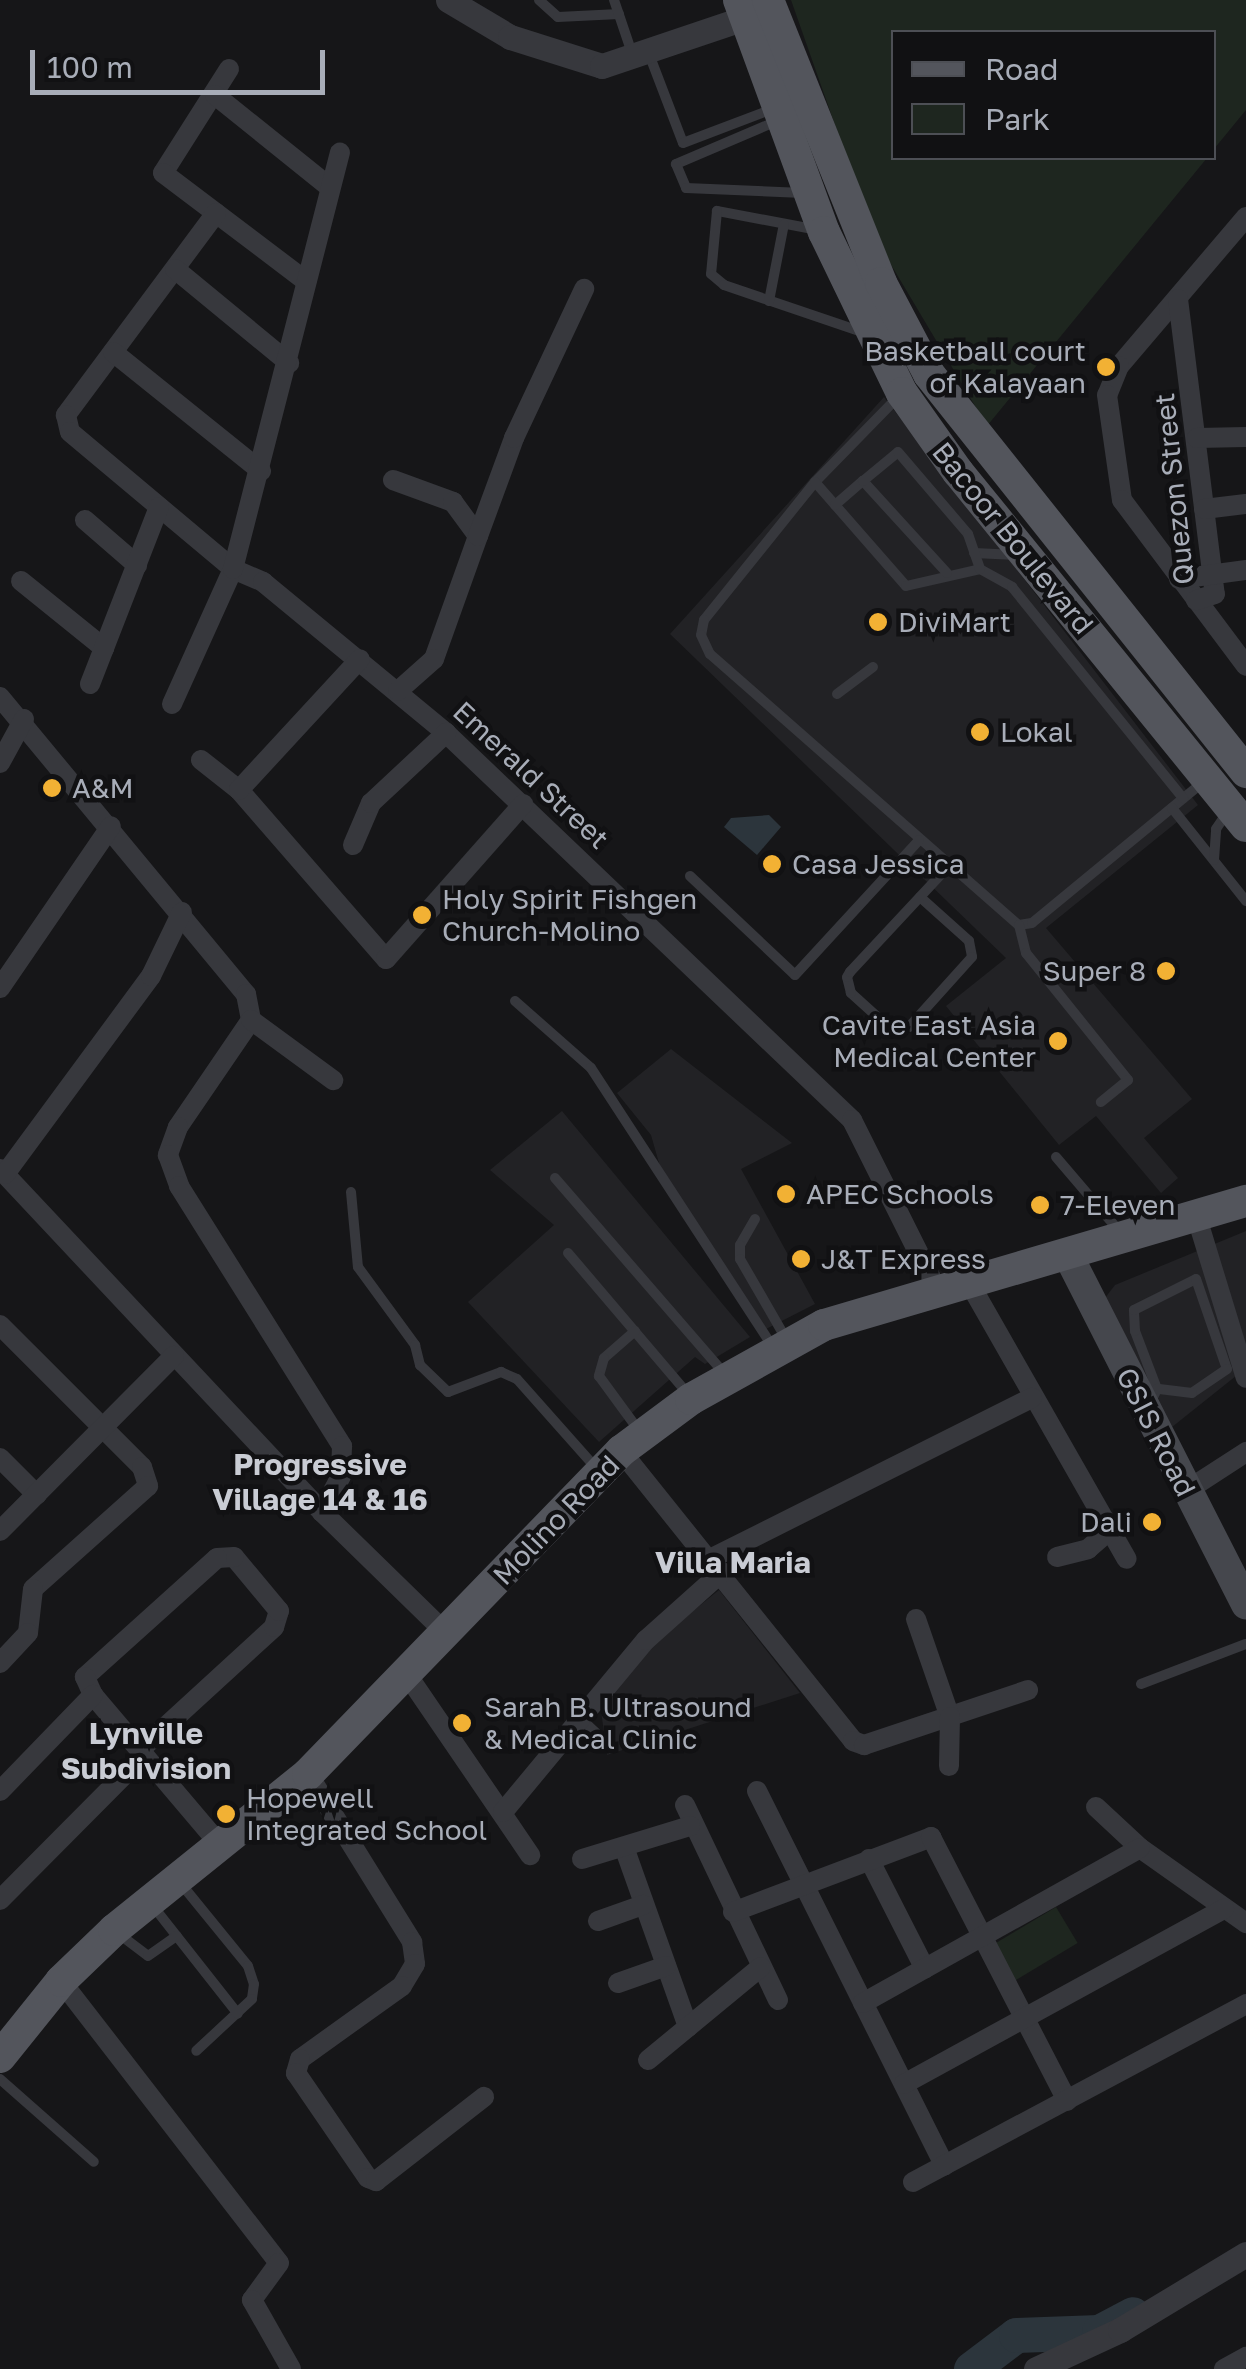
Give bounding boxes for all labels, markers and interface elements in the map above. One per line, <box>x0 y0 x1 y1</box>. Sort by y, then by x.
scale bar <box>35 30 330 92</box>
legend <box>891 30 1216 160</box>
text: 100 m <box>47 49 133 85</box>
text: Road <box>985 51 1059 87</box>
text: Park <box>985 101 1050 137</box>
place label: Basketball court of Kalayaan <box>864 334 1086 400</box>
marker: Basketball court of Kalayaan <box>1095 356 1117 378</box>
street label: Quezon Street <box>1147 392 1201 586</box>
street label: Bacoor Boulevard <box>925 435 1101 641</box>
place label: DiviMart <box>898 605 1011 639</box>
marker: DiviMart <box>867 611 889 633</box>
street label: Emerald Street <box>446 694 616 856</box>
place label: Lokal <box>1000 715 1073 749</box>
marker: Lokal <box>969 721 991 743</box>
place label: A&M <box>72 771 134 805</box>
marker: A&M <box>41 777 63 799</box>
place label: Casa Jessica <box>792 847 965 881</box>
marker: Casa Jessica <box>761 853 783 875</box>
place label: Holy Spirit Fishgen Church-Molino <box>442 882 697 948</box>
marker: Holy Spirit Fishgen Church-Molino <box>411 904 433 926</box>
place label: Super 8 <box>1043 954 1146 988</box>
marker: Super 8 <box>1155 960 1177 982</box>
place label: Cavite East Asia Medical Center <box>822 1008 1036 1074</box>
marker: Cavite East Asia Medical Center <box>1045 1028 1071 1054</box>
place label: APEC Schools <box>806 1177 994 1211</box>
marker: APEC Schools <box>775 1183 797 1205</box>
place label: 7-Eleven <box>1060 1188 1175 1222</box>
marker: 7-Eleven <box>1029 1194 1051 1216</box>
place label: J&T Express <box>821 1242 986 1276</box>
marker: J&T Express <box>790 1248 812 1270</box>
street label: GSIS Road <box>1109 1362 1203 1502</box>
district label: Progressive Village 14 & 16 <box>212 1446 428 1516</box>
street label: Molino Road <box>486 1448 626 1592</box>
place label: Dali <box>1080 1505 1132 1539</box>
marker: Dali <box>1141 1511 1163 1533</box>
district label: Villa Maria <box>655 1544 811 1580</box>
place label: Sarah B. Ultrasound & Medical Clinic <box>484 1690 752 1756</box>
marker: Sarah B. Ultrasound & Medical Clinic <box>449 1710 475 1736</box>
district label: Lynville Subdivision <box>61 1715 231 1786</box>
place label: Hopewell Integrated School <box>246 1781 487 1847</box>
marker: Hopewell Integrated School <box>215 1803 237 1825</box>

